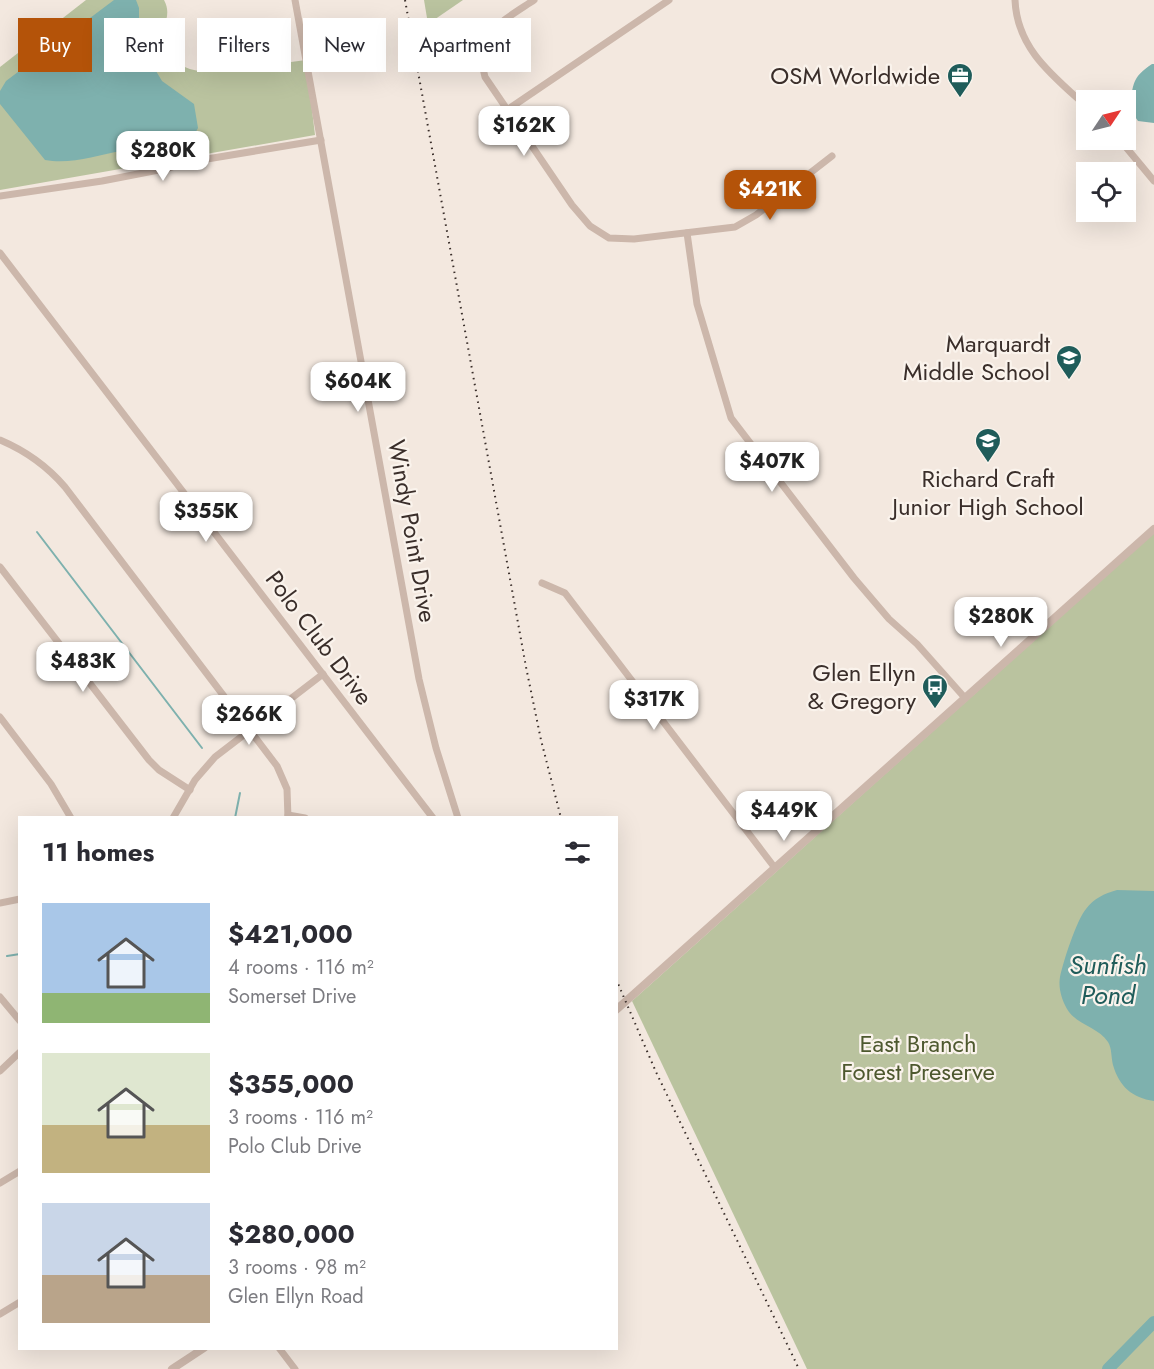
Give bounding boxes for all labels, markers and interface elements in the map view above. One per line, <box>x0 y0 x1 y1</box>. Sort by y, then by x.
chip: Buy <box>18 18 92 72</box>
chip: Rent <box>104 18 185 72</box>
chip: Filters <box>197 18 291 72</box>
chip: New <box>303 18 386 72</box>
chip: Apartment <box>398 18 531 72</box>
place label: OSM Worldwide <box>770 58 940 93</box>
office icon: OSM Worldwide <box>945 61 975 99</box>
north arrow <box>1076 90 1136 150</box>
map controls <box>1076 90 1136 222</box>
pin: $162K <box>482 106 566 157</box>
text: $162K <box>492 111 556 140</box>
pin: $280K <box>121 131 205 182</box>
text: $280K <box>130 136 196 165</box>
button: locate <box>1076 162 1136 222</box>
pin: $421K <box>728 170 812 221</box>
text: $421K <box>738 175 802 204</box>
place label: Marquardt Middle School <box>903 326 1050 389</box>
school or university icon: Marquardt Middle School <box>1054 343 1084 381</box>
pin: $604K <box>316 362 400 413</box>
text: $604K <box>325 367 392 396</box>
school or university icon: Richard Craft Junior High School <box>973 426 1003 464</box>
street label: Windy Point Drive <box>379 437 446 625</box>
pin: $407K <box>730 442 814 493</box>
text: $407K <box>739 447 805 476</box>
place label: Richard Craft Junior High School <box>889 461 1084 524</box>
pin: $355K <box>164 492 248 543</box>
text: $355K <box>174 497 238 526</box>
street label: Polo Club Drive <box>257 563 382 712</box>
pin: $280K <box>959 597 1043 648</box>
text: $280K <box>968 602 1034 631</box>
pin: $483K <box>41 642 125 693</box>
text: $483K <box>50 647 116 676</box>
place label: Glen Ellyn & Gregory <box>807 655 916 718</box>
bus stop icon: Glen Ellyn & Gregory <box>920 672 950 710</box>
pin: $317K <box>612 680 696 731</box>
text: $317K <box>623 685 685 714</box>
pin: $266K <box>207 695 291 746</box>
text: $266K <box>216 700 282 729</box>
pin: $449K <box>742 791 826 842</box>
text: $449K <box>750 796 818 825</box>
text: 11 homes <box>42 833 154 871</box>
icon: filters <box>561 836 594 869</box>
text: $421,000 <box>228 915 353 953</box>
icon: home <box>90 927 162 999</box>
water label: Sunfish Pond <box>1069 946 1147 1014</box>
text: 4 rooms · 116 m² <box>228 953 374 982</box>
text: Somerset Drive <box>228 982 356 1011</box>
park label: East Branch Forest Preserve <box>841 1026 995 1089</box>
text: $355,000 <box>228 1065 354 1103</box>
icon: home <box>90 1077 162 1149</box>
text: 3 rooms · 116 m² <box>228 1103 373 1132</box>
text: Polo Club Drive <box>228 1132 361 1161</box>
text: $280,000 <box>228 1215 355 1253</box>
icon: home <box>90 1227 162 1299</box>
text: 3 rooms · 98 m² <box>228 1253 366 1282</box>
text: Glen Ellyn Road <box>228 1282 364 1311</box>

